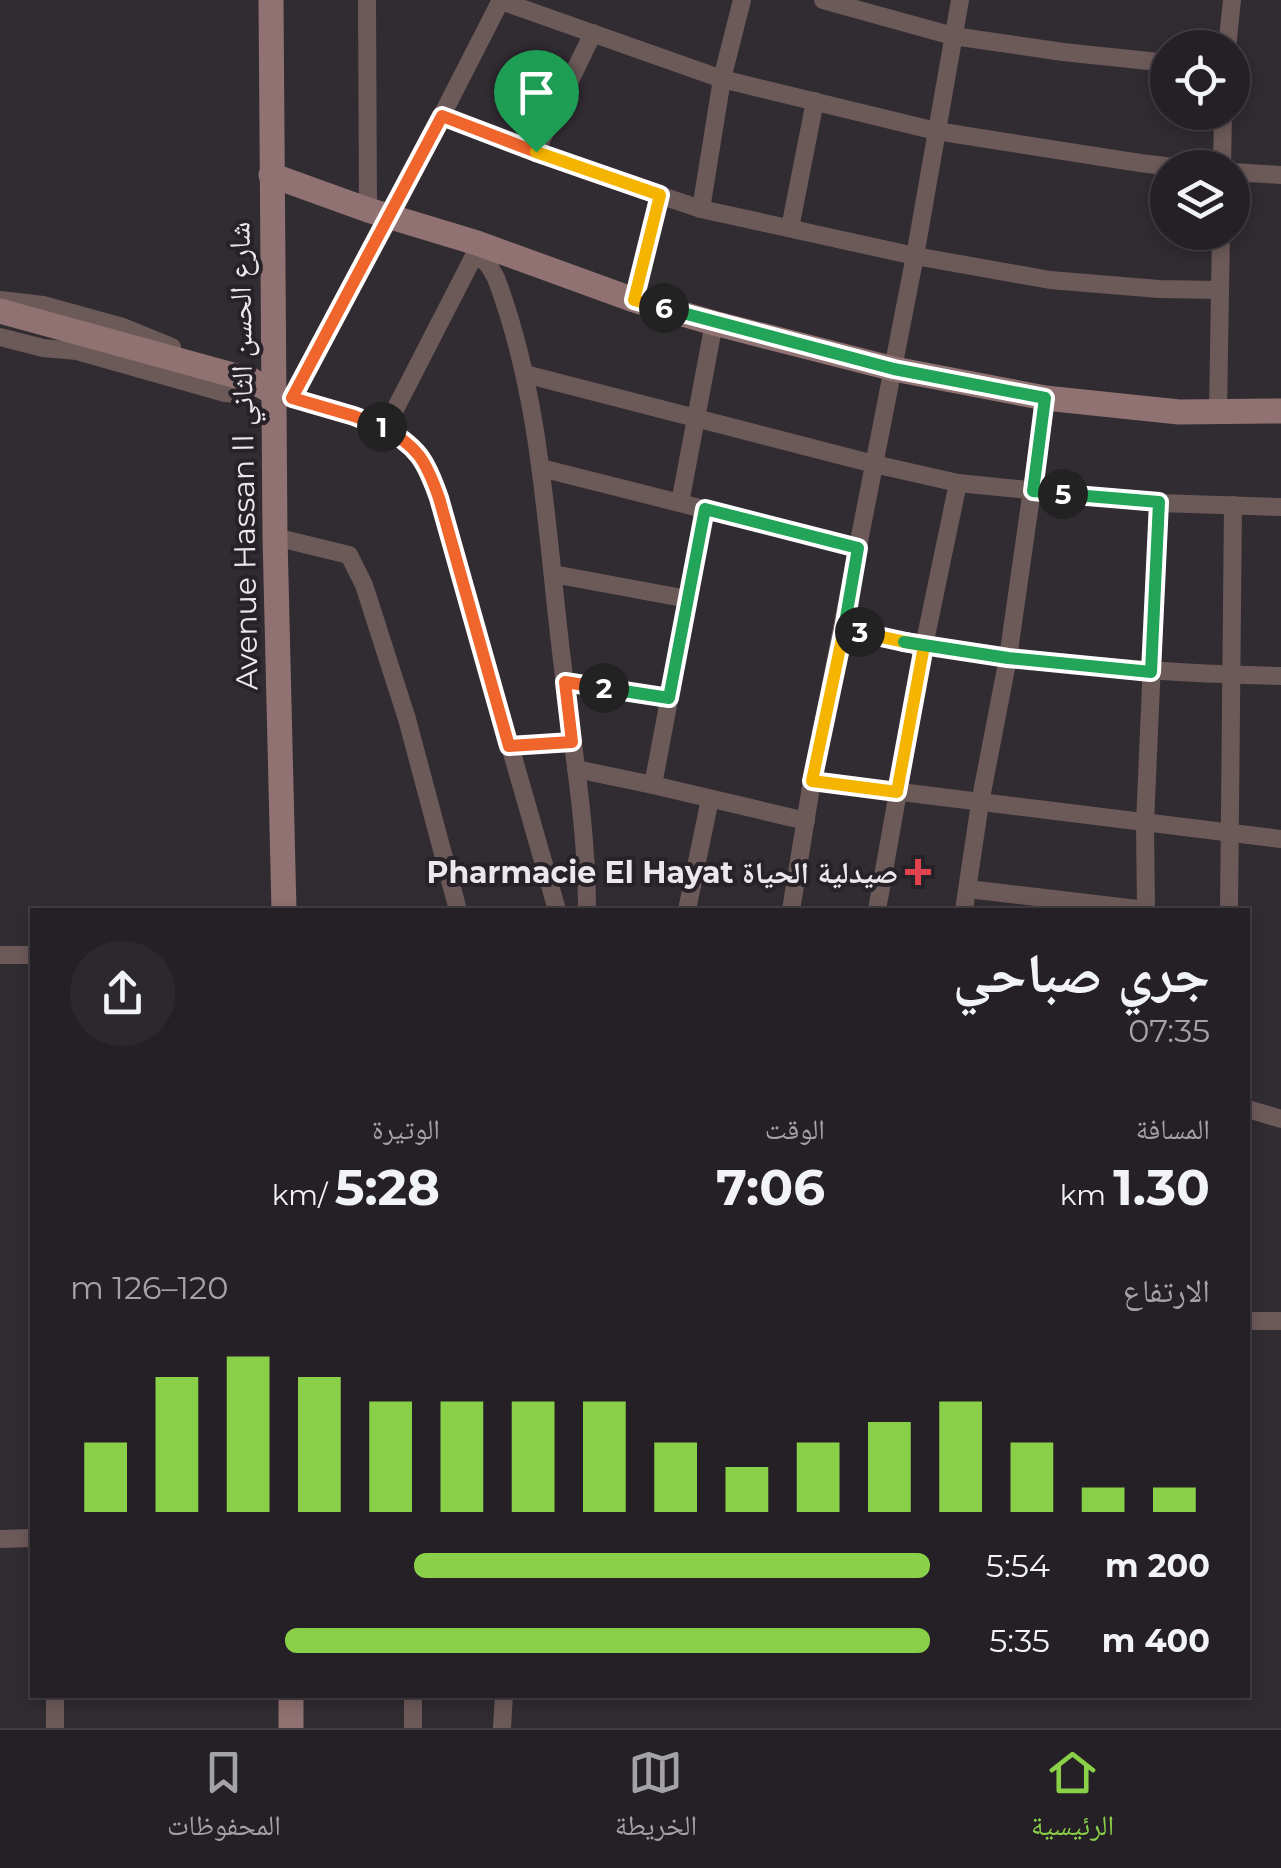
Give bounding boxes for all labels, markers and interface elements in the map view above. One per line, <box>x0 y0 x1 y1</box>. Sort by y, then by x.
map controls <box>1150 30 1250 250</box>
button: locate <box>1150 30 1250 130</box>
pin <box>494 50 579 153</box>
icon: arrive <box>509 65 564 120</box>
button: layers <box>1150 150 1250 250</box>
street label: Avenue Hassan II شارع الحسن الثاني <box>220 221 271 691</box>
pin: 6 <box>639 283 689 333</box>
text: 6 <box>655 291 673 325</box>
pin: 1 <box>357 402 407 452</box>
text: 1 <box>377 410 387 444</box>
pin: 5 <box>1038 469 1088 519</box>
text: 5 <box>1055 477 1071 511</box>
pin: 3 <box>835 607 885 657</box>
text: 3 <box>852 615 868 649</box>
pin: 2 <box>579 663 629 713</box>
text: 2 <box>596 671 612 705</box>
place label: Pharmacie El Hayat صيدلية الحياة <box>426 854 898 891</box>
marker: Pharmacie El Hayat صيدلية الحياة <box>907 861 929 883</box>
text: جري صباحي <box>953 940 1210 1007</box>
button: share <box>70 941 175 1046</box>
text: 07:35 <box>1128 1011 1210 1050</box>
text: الوتيرة <box>372 1112 440 1146</box>
text: الوقت <box>765 1112 825 1146</box>
text: المسافة <box>1136 1112 1210 1146</box>
text: 5:28 <box>335 1157 440 1218</box>
text: 7:06 <box>716 1157 825 1218</box>
text: 1.30 <box>1113 1157 1210 1218</box>
text: /km <box>272 1178 335 1212</box>
text: km <box>1060 1178 1113 1212</box>
text: 120–126 m <box>70 1268 228 1307</box>
text: الارتفاع <box>1123 1271 1210 1310</box>
text: 5:54 <box>986 1546 1050 1585</box>
text: 200 m <box>1105 1546 1210 1585</box>
text: 5:35 <box>989 1621 1050 1660</box>
text: 400 m <box>1102 1621 1210 1660</box>
tab: المحفوظات <box>167 1745 281 1853</box>
tab: الخريطة <box>615 1745 697 1853</box>
tab: الرئيسية <box>1031 1745 1114 1853</box>

